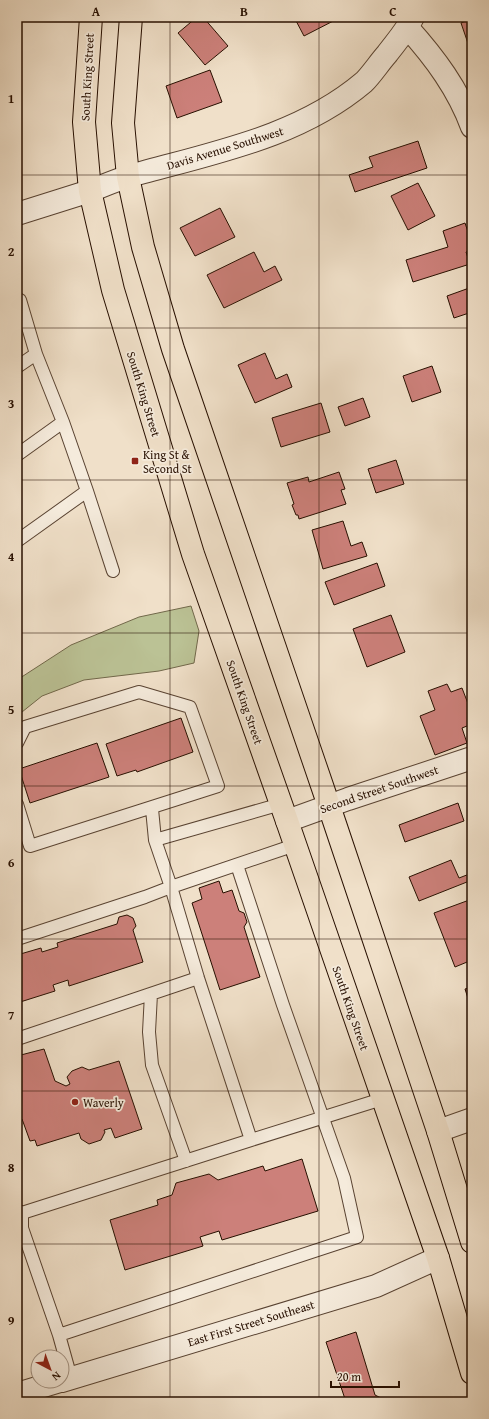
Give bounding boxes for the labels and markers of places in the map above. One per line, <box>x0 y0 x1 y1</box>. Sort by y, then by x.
place label: King St & Second St <box>143 446 193 477</box>
marker: King St & Second St <box>130 456 140 466</box>
place label: Waverly <box>83 1094 124 1111</box>
marker: Waverly <box>70 1097 80 1107</box>

